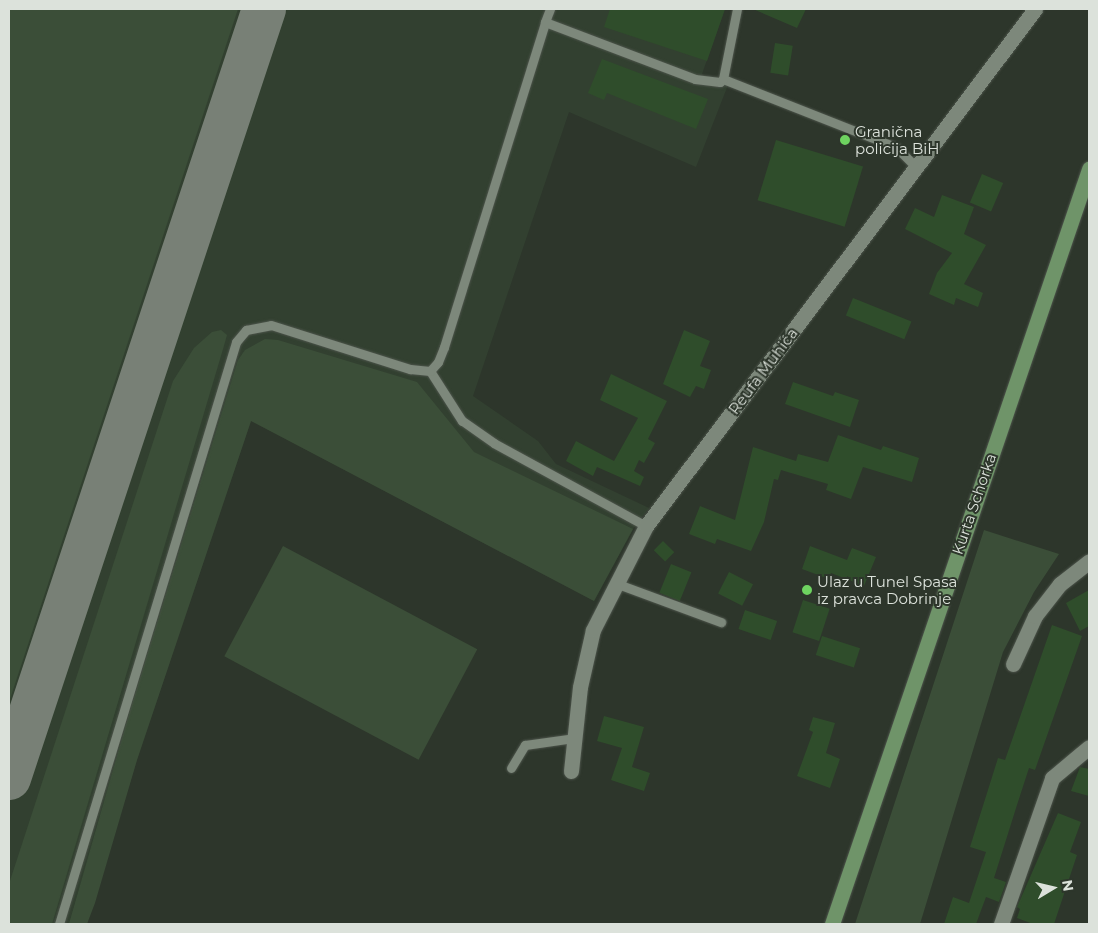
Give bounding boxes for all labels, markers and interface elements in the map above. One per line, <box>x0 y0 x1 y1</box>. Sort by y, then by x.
place label: Granična policija BiH <box>855 122 939 157</box>
marker: Granična policija BiH <box>839 134 851 146</box>
street label: Reufa Muhića <box>725 324 801 418</box>
street label: Kurta Schorka <box>948 451 1000 557</box>
place label: Ulaz u Tunel Spasa iz pravca Dobrinje <box>817 572 957 607</box>
marker: Ulaz u Tunel Spasa iz pravca Dobrinje <box>801 584 813 596</box>
north arrow <box>1028 863 1078 913</box>
text: N <box>1058 879 1078 893</box>

